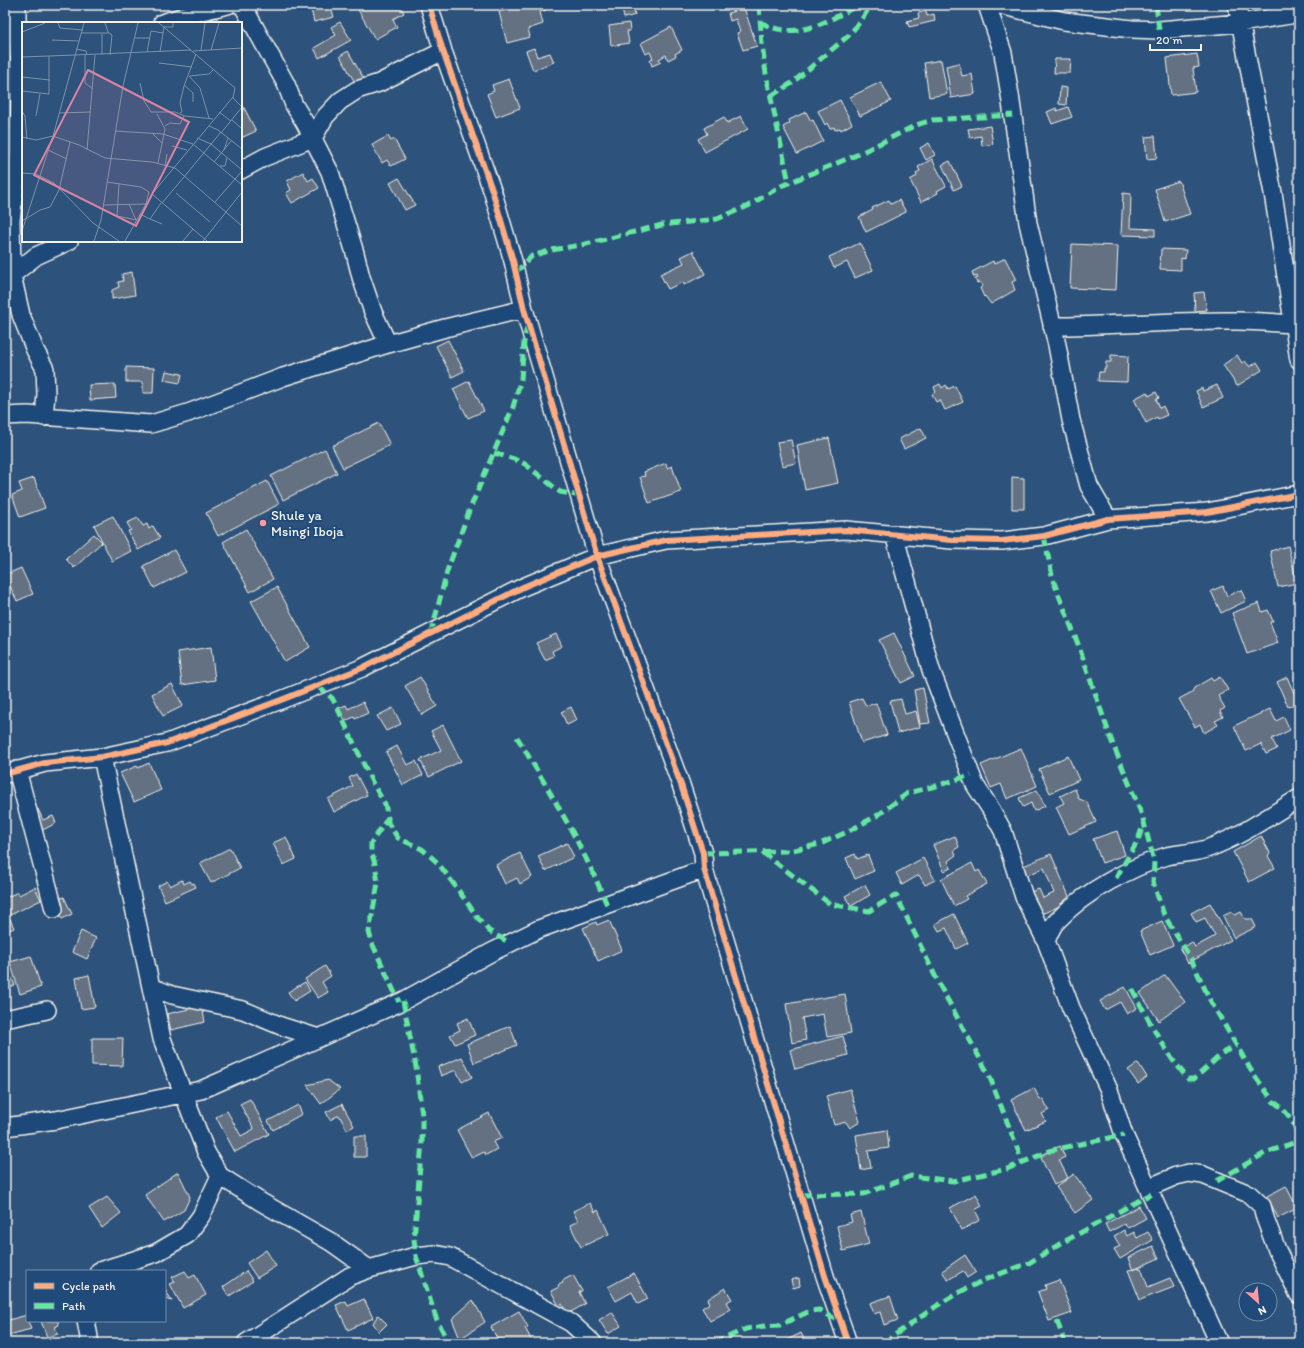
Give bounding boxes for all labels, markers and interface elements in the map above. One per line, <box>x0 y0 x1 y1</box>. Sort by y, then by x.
inset map <box>22 22 242 242</box>
scale bar <box>1150 26 1201 52</box>
text: 20 m <box>1156 33 1183 47</box>
place label: Shule ya Msingi Iboja <box>271 507 344 540</box>
marker: Shule ya Msingi Iboja <box>258 518 268 528</box>
legend <box>26 1270 166 1322</box>
text: Cycle path <box>62 1279 116 1293</box>
north arrow <box>1238 1282 1278 1322</box>
text: Path <box>62 1299 85 1313</box>
text: N <box>1256 1303 1269 1318</box>

